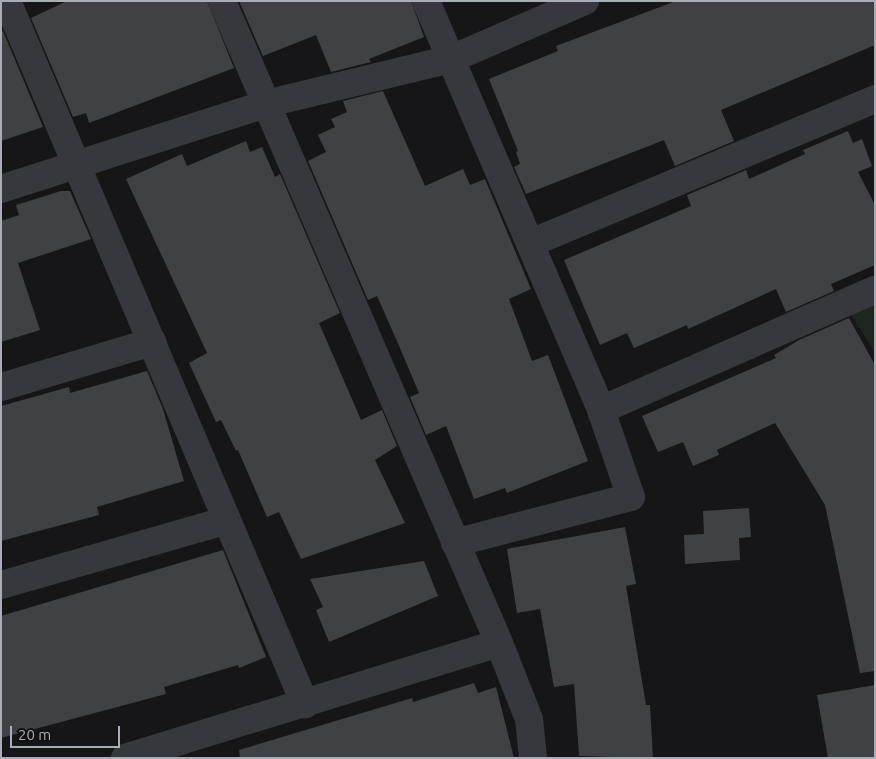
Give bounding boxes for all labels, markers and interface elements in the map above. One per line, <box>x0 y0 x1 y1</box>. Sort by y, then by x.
scale bar <box>12 716 122 748</box>
text: 20 m <box>18 726 51 743</box>

